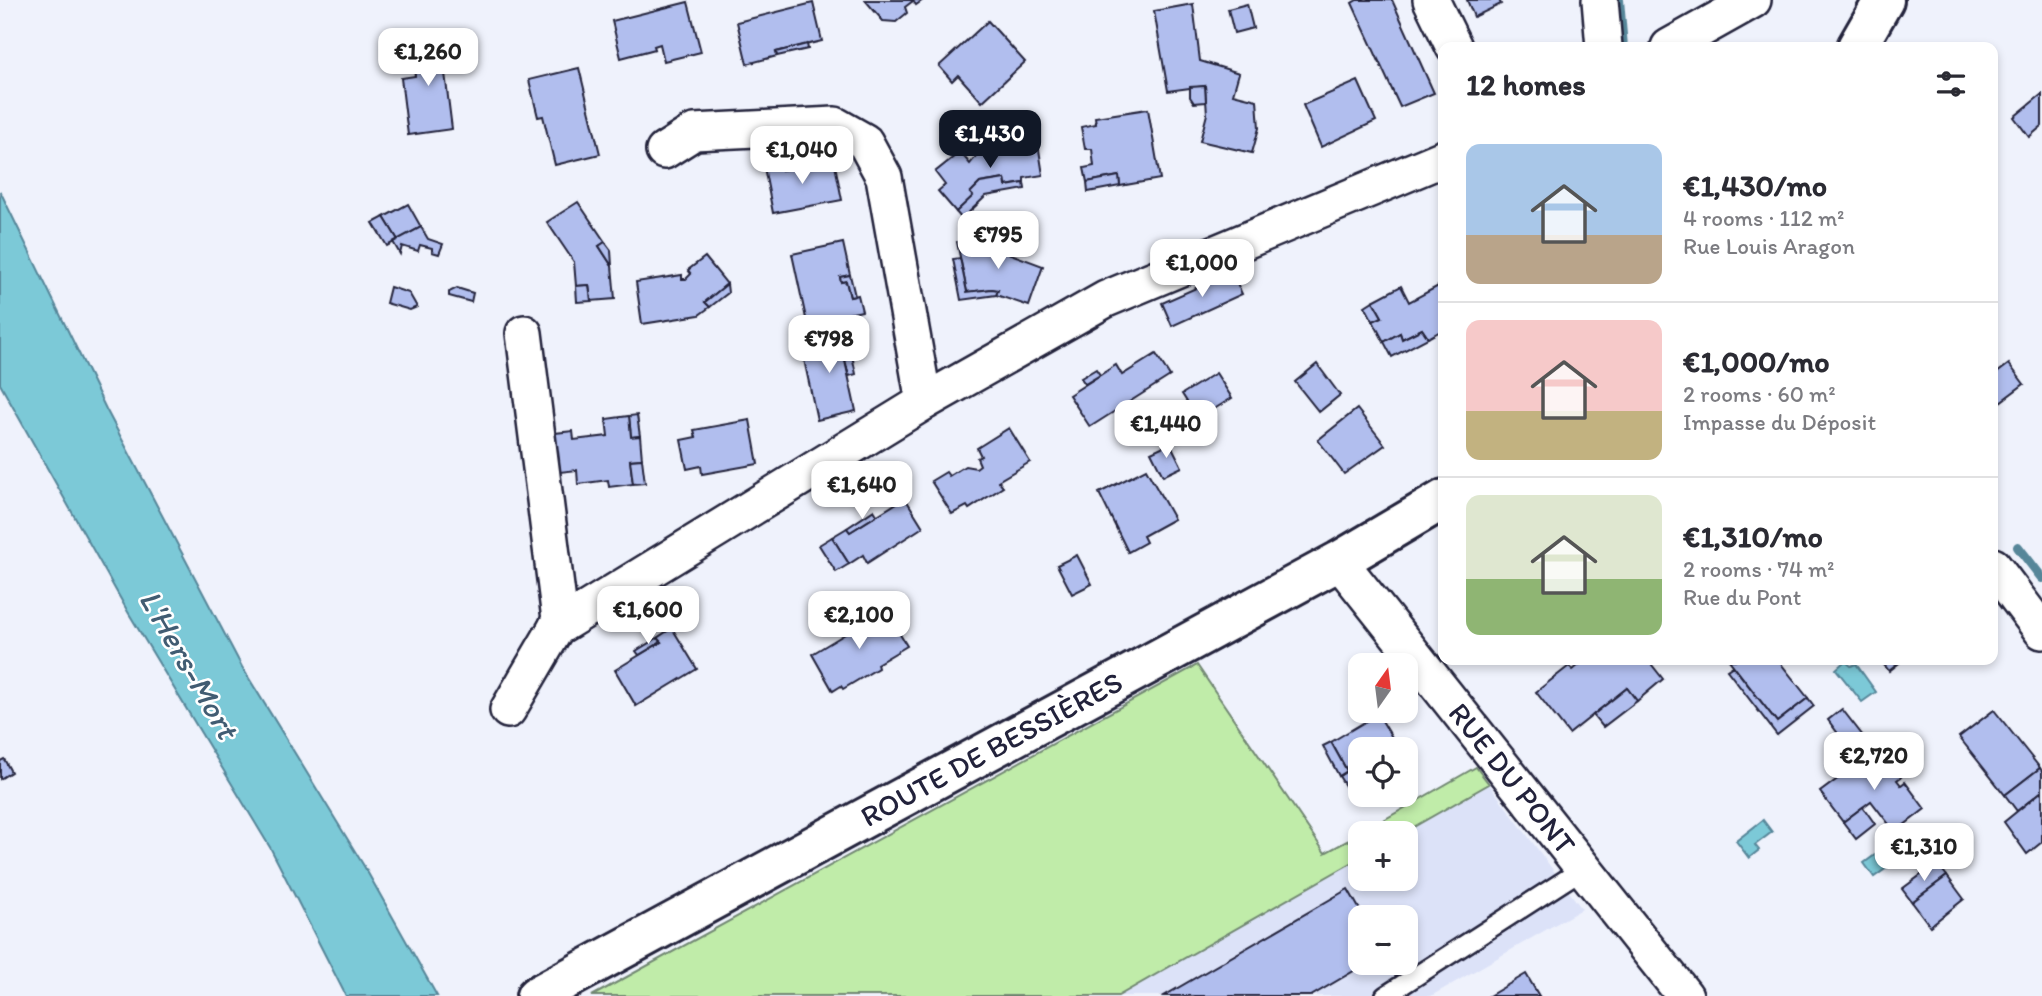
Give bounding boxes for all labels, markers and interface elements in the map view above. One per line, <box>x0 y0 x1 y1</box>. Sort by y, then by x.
pin: €1,260 <box>371 28 485 88</box>
text: €1,260 <box>394 37 462 65</box>
icon: filters <box>1932 65 1970 103</box>
text: 12 homes <box>1466 66 1586 103</box>
pin: €1,430 <box>933 110 1047 170</box>
text: €1,430 <box>955 119 1025 147</box>
pin: €1,040 <box>745 127 859 186</box>
text: €1,040 <box>766 135 838 163</box>
text: €1,430/mo <box>1683 167 1827 204</box>
icon: home <box>1522 172 1606 256</box>
text: 4 rooms · 112 m² <box>1683 204 1844 232</box>
pin: €795 <box>957 212 1039 271</box>
text: €795 <box>974 220 1022 248</box>
text: Rue Louis Aragon <box>1683 232 1855 260</box>
pin: €1,000 <box>1145 240 1259 299</box>
text: €1,000 <box>1166 248 1238 276</box>
pin: €798 <box>788 316 870 375</box>
text: €798 <box>804 324 854 352</box>
text: €1,000/mo <box>1683 343 1830 380</box>
icon: home <box>1522 348 1606 432</box>
text: 2 rooms · 60 m² <box>1683 380 1836 408</box>
pin: €1,440 <box>1109 400 1223 460</box>
text: Impasse du Déposit <box>1683 408 1876 436</box>
text: €1,440 <box>1130 409 1202 437</box>
pin: €1,640 <box>805 462 919 521</box>
text: €1,640 <box>827 470 897 498</box>
text: €1,310/mo <box>1683 518 1823 555</box>
icon: home <box>1522 523 1606 607</box>
text: 2 rooms · 74 m² <box>1683 555 1835 583</box>
water label: L'Hers-Mort <box>131 583 248 748</box>
text: Rue du Pont <box>1683 583 1802 611</box>
pin: €1,600 <box>591 586 705 646</box>
pin: €2,100 <box>802 592 916 651</box>
text: €1,600 <box>613 595 683 623</box>
text: €2,100 <box>824 600 894 628</box>
north arrow <box>1348 653 1418 723</box>
map controls <box>1348 653 1418 975</box>
street label: ROUTE DE BESSIÈRES <box>854 663 1129 835</box>
street label: RUE DU PONT <box>1441 695 1584 862</box>
pin: €2,720 <box>1817 732 1931 792</box>
button: locate <box>1348 737 1418 807</box>
text: €2,720 <box>1840 741 1908 769</box>
button: + <box>1348 821 1418 891</box>
pin: €1,310 <box>1867 824 1981 883</box>
text: €1,310 <box>1891 832 1957 860</box>
button: − <box>1348 905 1418 975</box>

